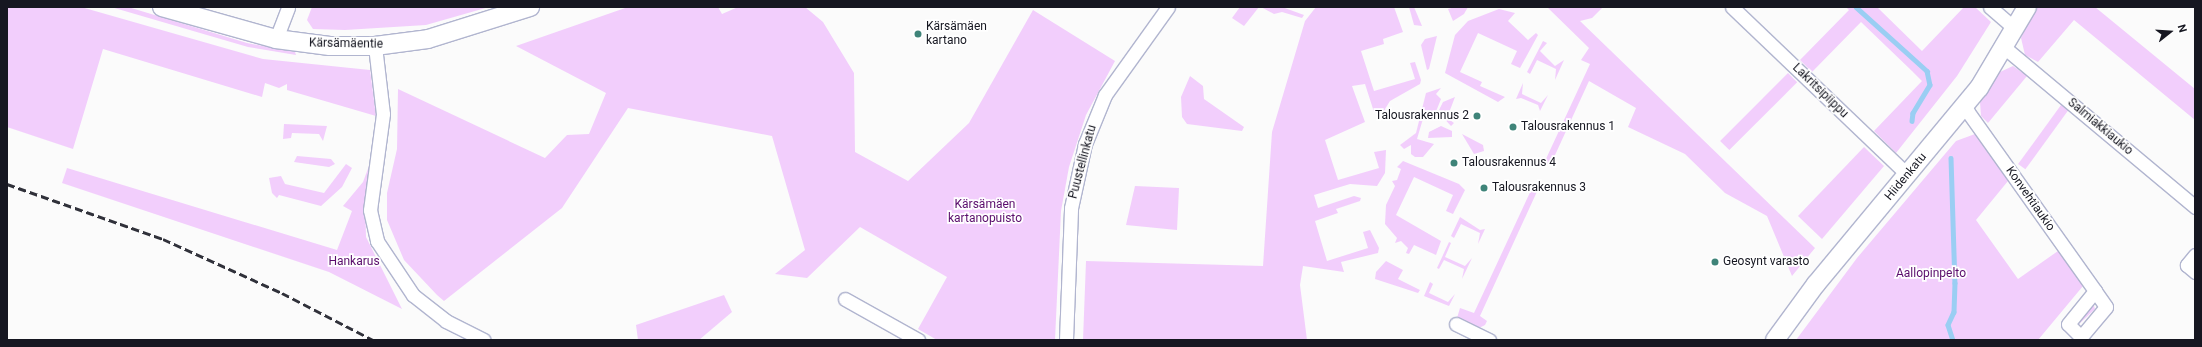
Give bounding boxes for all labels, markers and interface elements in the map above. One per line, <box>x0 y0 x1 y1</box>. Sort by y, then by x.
north arrow <box>2150 12 2190 52</box>
place label: Kärsämäen kartano <box>926 20 987 48</box>
text: N <box>2175 23 2189 34</box>
marker: Kärsämäen kartano <box>913 29 923 39</box>
street label: Kärsämäentie <box>309 36 383 52</box>
street label: Lakritsipiippu <box>1789 61 1851 121</box>
street label: Salmiakkiaukio <box>2064 96 2136 158</box>
place label: Talousrakennus 2 <box>1375 109 1469 123</box>
marker: Talousrakennus 2 <box>1472 111 1482 121</box>
place label: Talousrakennus 1 <box>1521 120 1615 134</box>
marker: Talousrakennus 1 <box>1508 122 1518 132</box>
street label: Puustellinkatu <box>1066 124 1100 200</box>
street label: Hiidenkatu <box>1882 150 1930 204</box>
place label: Talousrakennus 4 <box>1462 156 1556 170</box>
marker: Talousrakennus 4 <box>1449 158 1459 168</box>
street label: Konvehtiaukio <box>2002 164 2058 234</box>
place label: Talousrakennus 3 <box>1492 181 1586 195</box>
marker: Talousrakennus 3 <box>1479 183 1489 193</box>
park label: Kärsämäen kartanopuisto <box>948 198 1022 226</box>
park label: Hankarus <box>328 255 380 269</box>
place label: Geosynt varasto <box>1723 255 1809 269</box>
marker: Geosynt varasto <box>1710 257 1720 267</box>
park label: Aallopinpelto <box>1896 267 1966 281</box>

